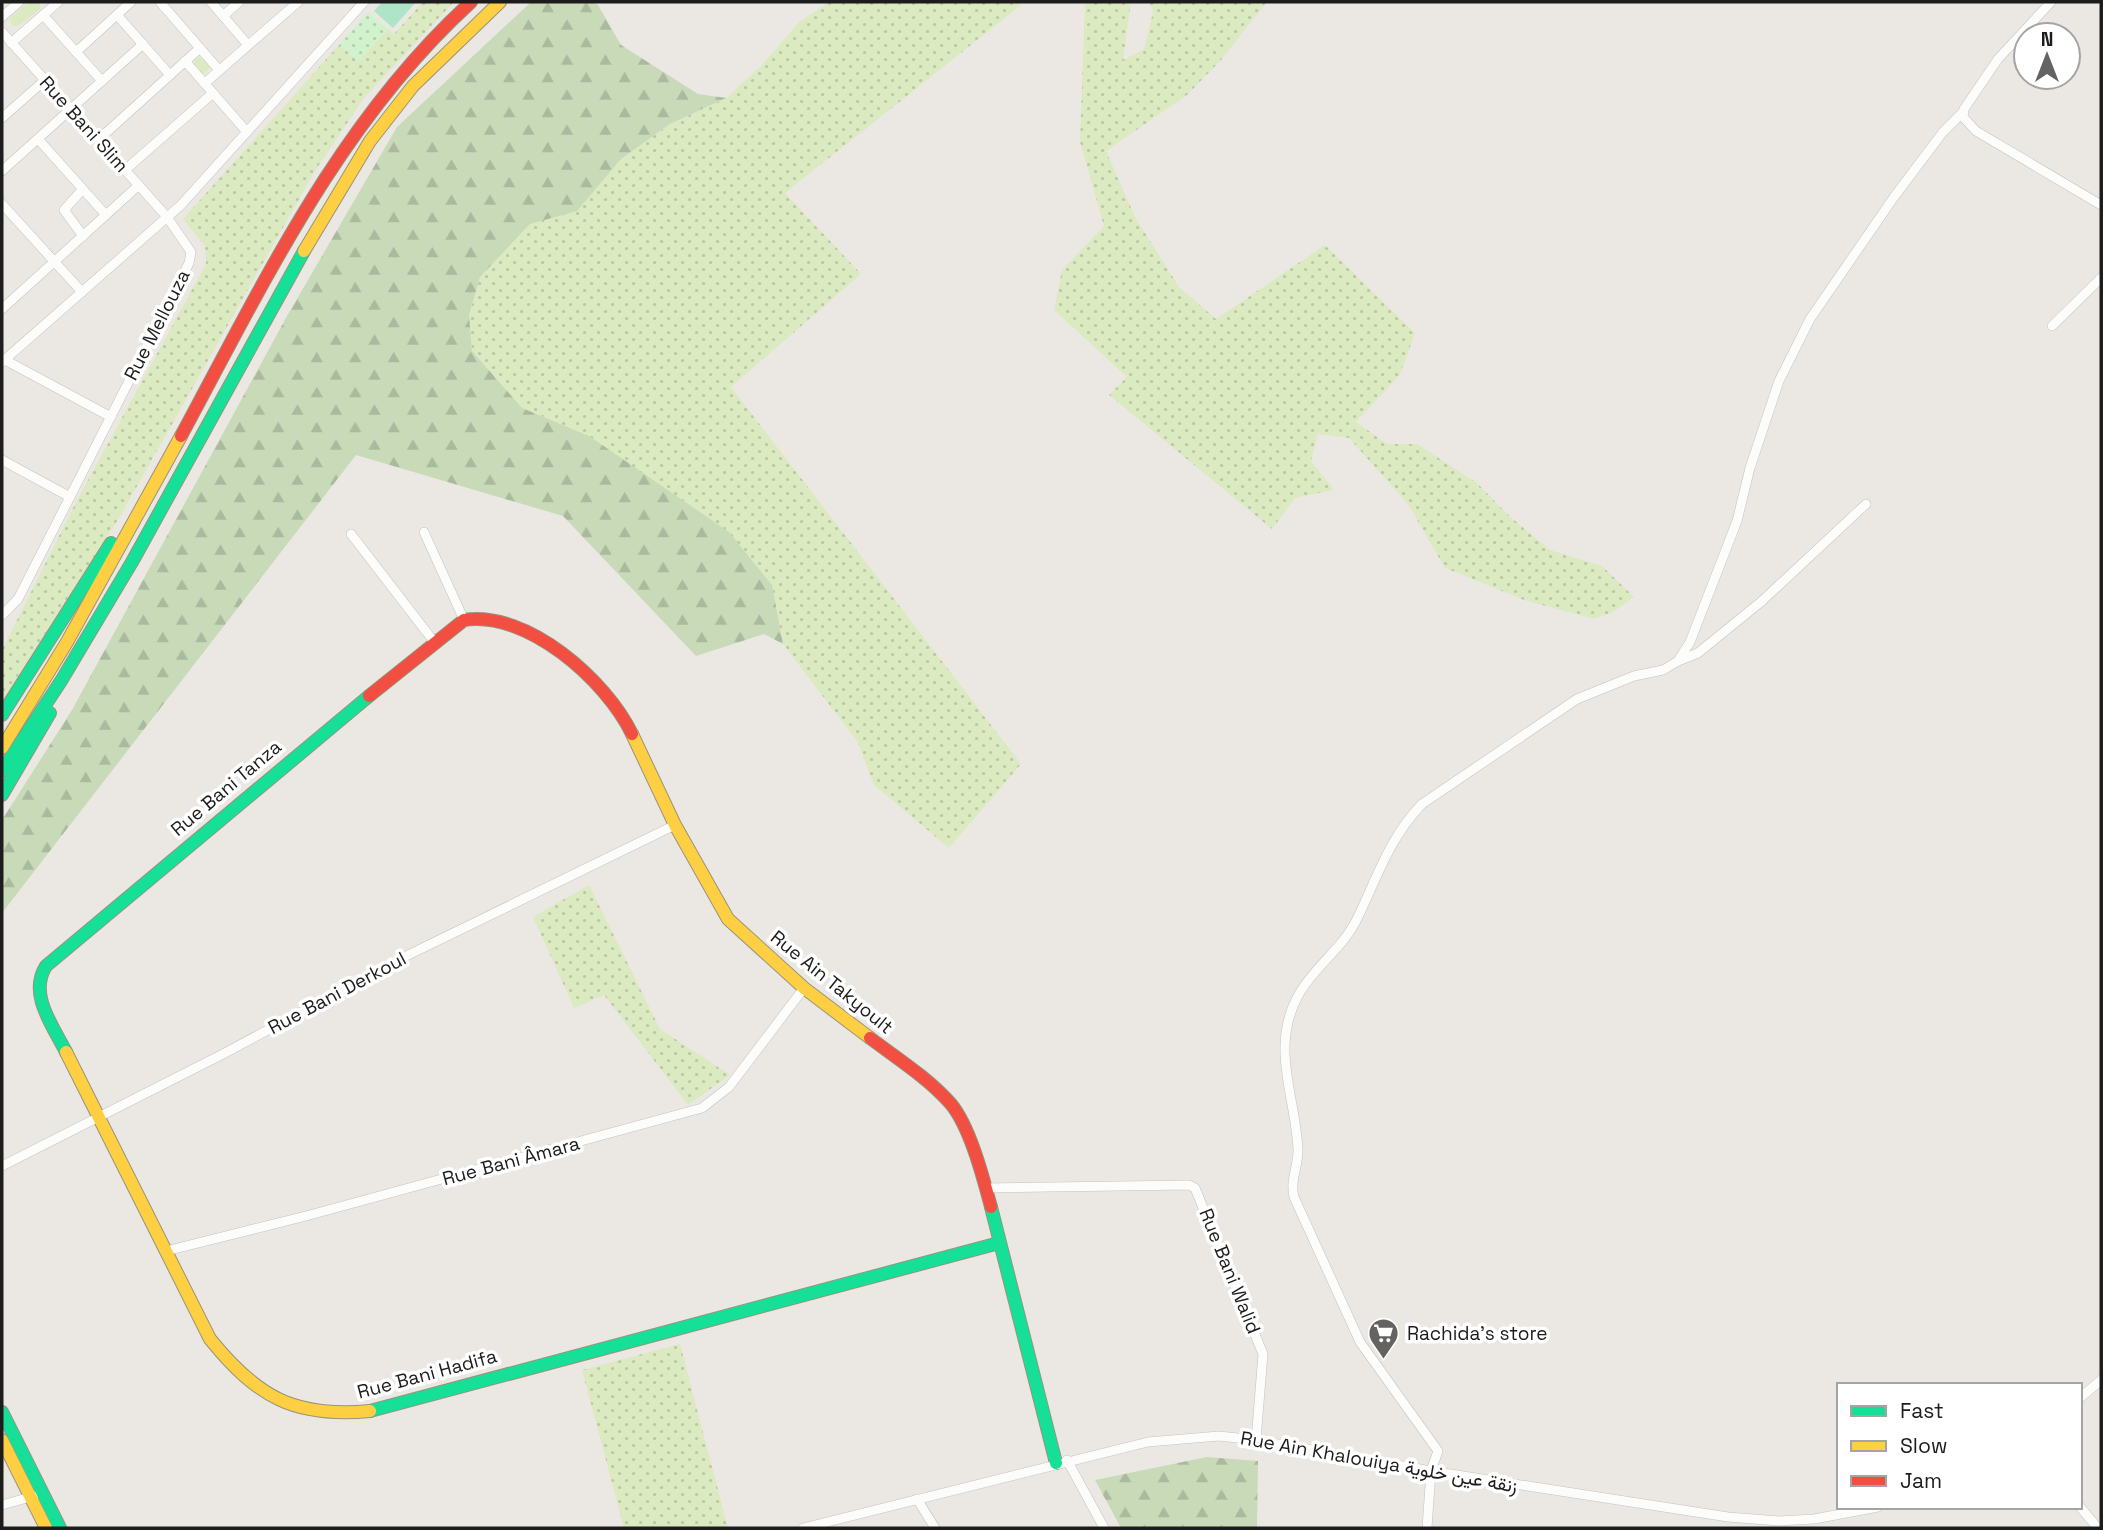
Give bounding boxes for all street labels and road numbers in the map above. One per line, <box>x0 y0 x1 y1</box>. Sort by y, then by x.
street label: Rue Bani Slim <box>34 70 134 178</box>
street label: Rue Mellouza <box>118 265 196 385</box>
street label: Rue Bani Tanza <box>166 734 286 842</box>
street label: Rue Ain Takyoult <box>765 925 899 1039</box>
street label: Rue Bani Derkoul <box>264 946 410 1040</box>
street label: Rue Bani Âmara <box>440 1131 582 1191</box>
street label: Rue Bani Walid <box>1193 1205 1267 1337</box>
street label: Rue Bani Hadifa <box>354 1343 500 1405</box>
street label: Rue Ain Khalouiya زنقة عين خلوية <box>1239 1425 1519 1499</box>

